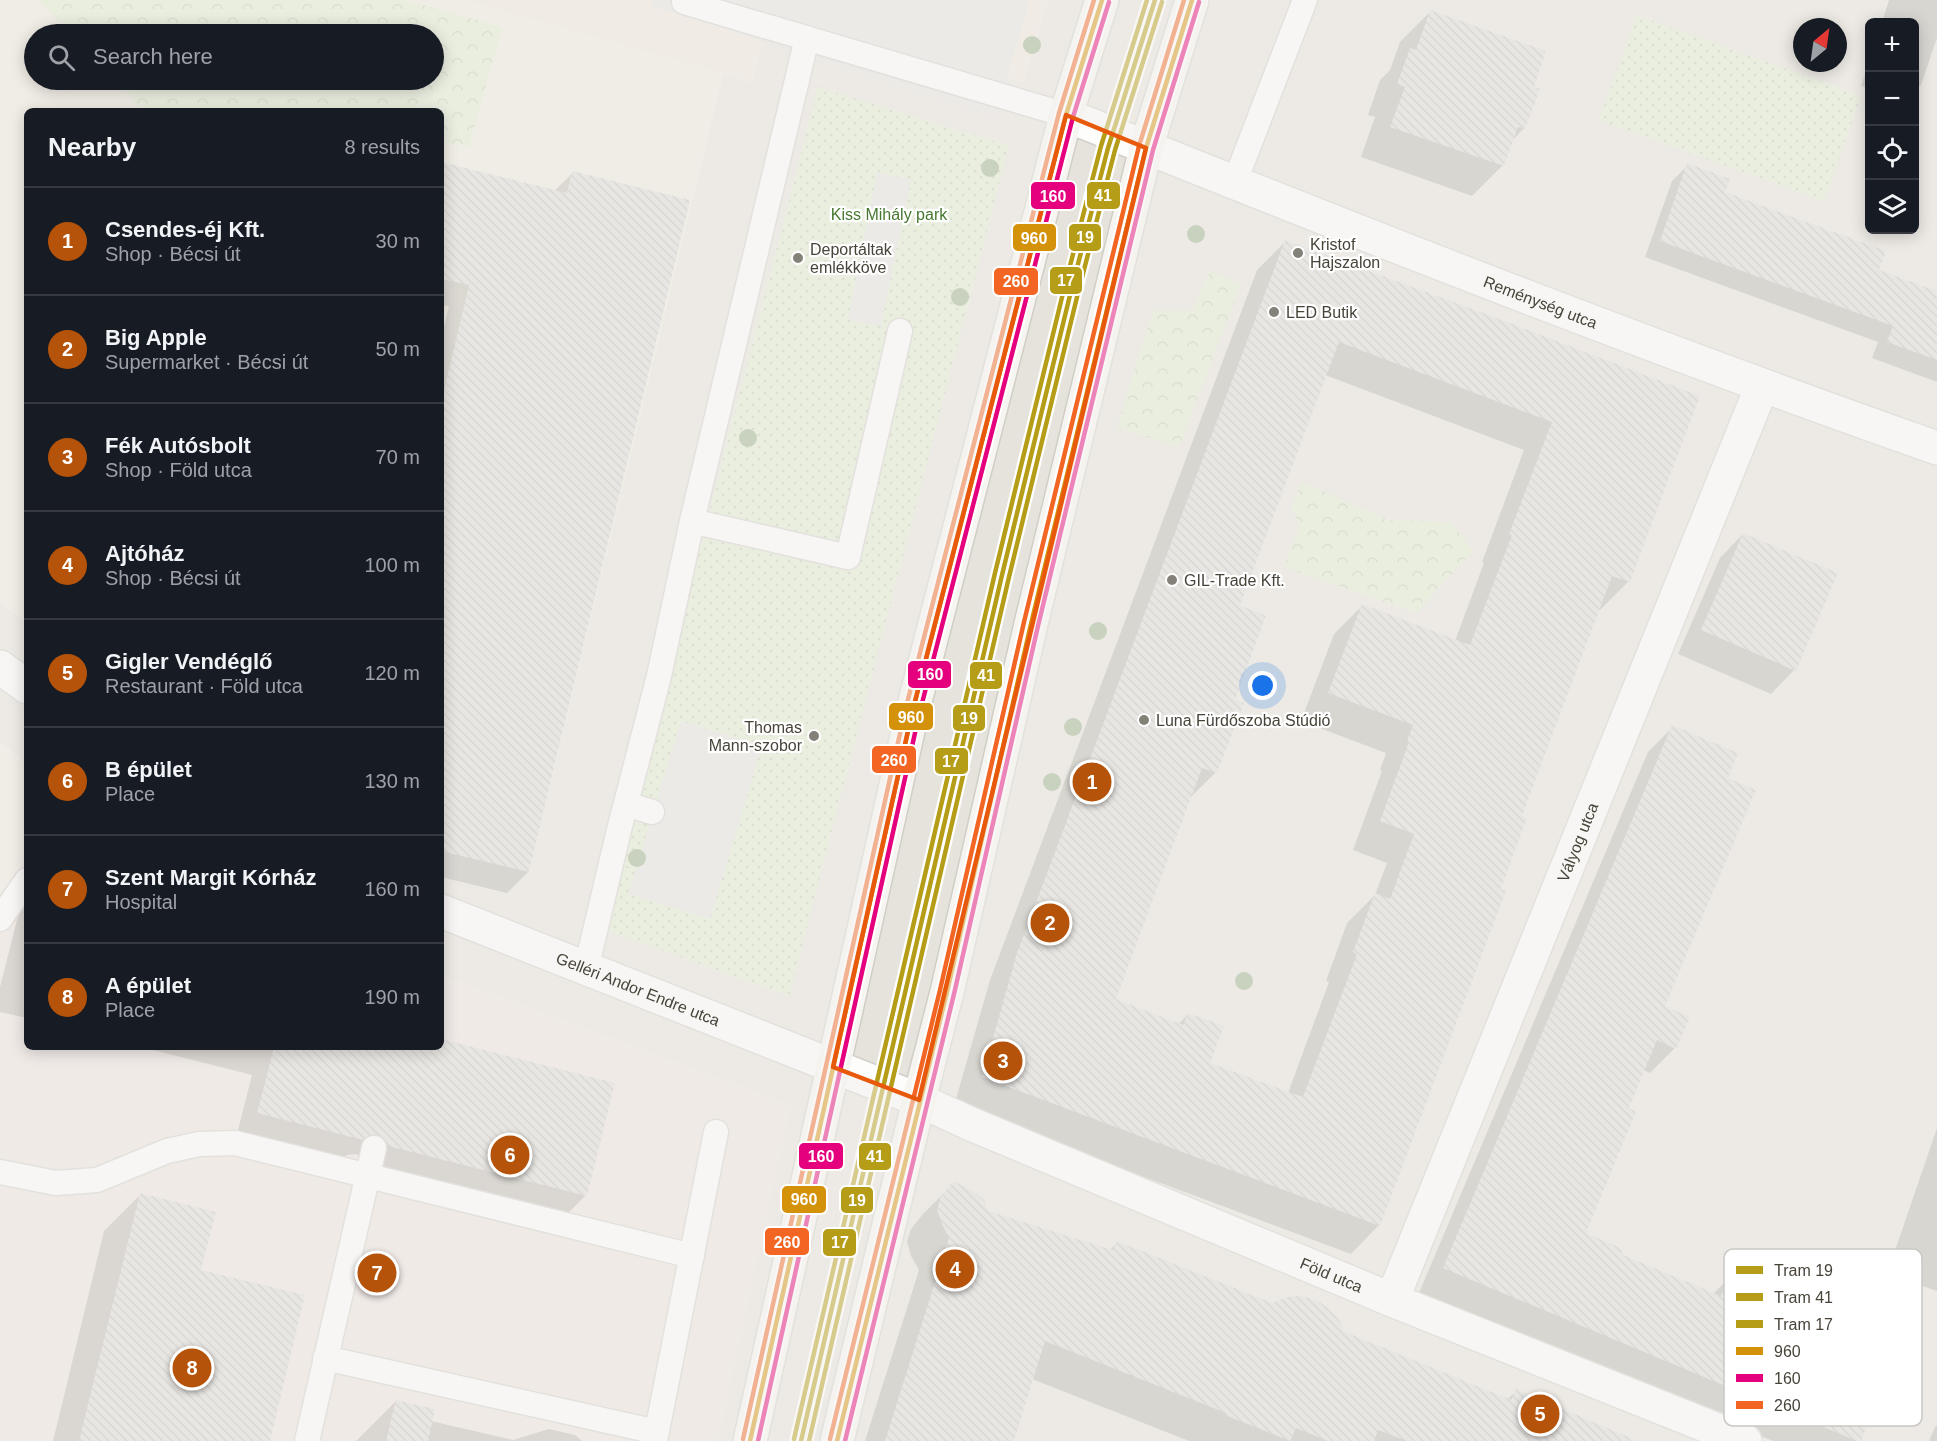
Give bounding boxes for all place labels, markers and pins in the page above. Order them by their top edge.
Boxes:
place label: Kristof Hajszalon [1310,236,1380,271]
place label: Deportáltak emlékköve [810,241,893,276]
marker: Kristof Hajszalon [1291,246,1305,260]
marker: Deportáltak emlékköve [791,251,805,265]
place label: LED Butik [1286,304,1358,321]
marker: LED Butik [1267,305,1281,319]
place label: GIL-Trade Kft. [1184,572,1285,589]
marker: GIL-Trade Kft. [1165,573,1179,587]
place label: Luna Fürdőszoba Stúdió [1156,712,1330,729]
marker: Luna Fürdőszoba Stúdió [1137,713,1151,727]
place label: Thomas Mann-szobor [709,719,803,754]
marker: Thomas Mann-szobor [807,729,821,743]
pin: 1 [1072,760,1112,804]
pin: 2 [1030,900,1070,946]
pin: 3 [984,1038,1022,1084]
pin: 6 [490,1132,530,1178]
pin: 4 [936,1246,974,1292]
pin: 7 [358,1250,397,1296]
pin: 8 [172,1346,212,1390]
pin: 5 [1520,1392,1560,1436]

